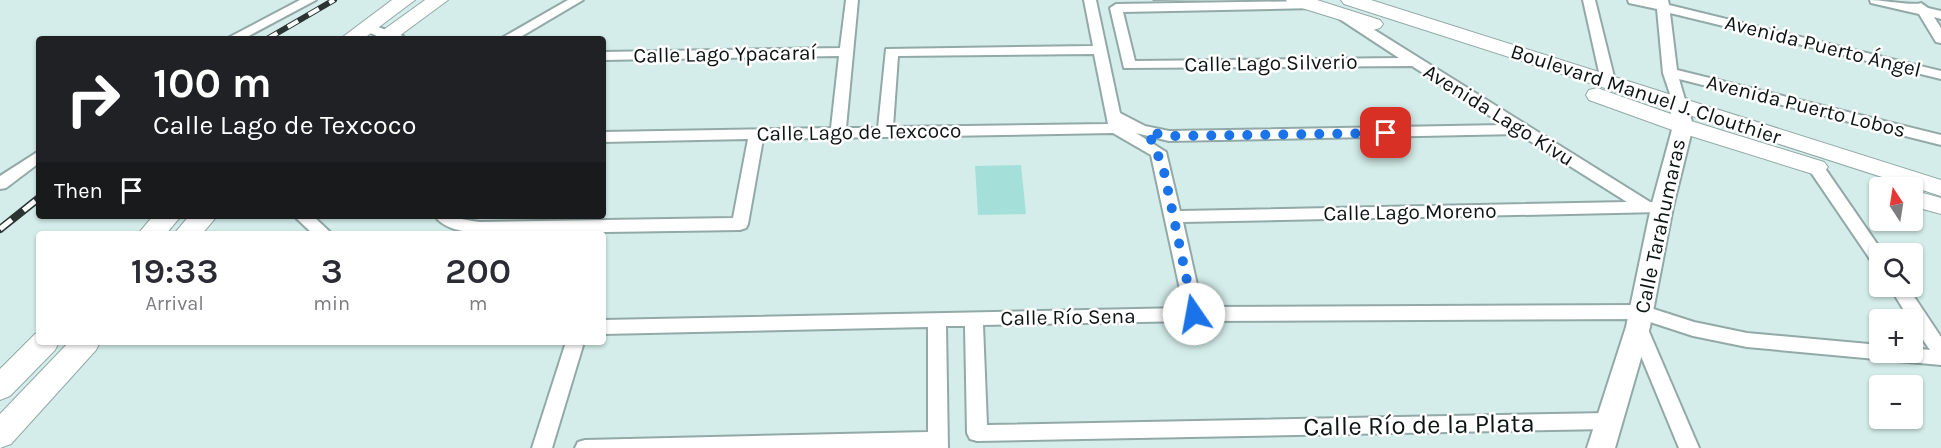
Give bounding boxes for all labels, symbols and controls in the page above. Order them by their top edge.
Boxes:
street label: Avenida Puerto Ángel [1722,10,1924,82]
street label: Boulevard Manuel J. Clouthier [1508,39,1785,149]
street label: Calle Lago Ypacaraí [633,40,818,68]
street label: Calle Lago Silverio [1184,49,1358,77]
text: 100 m [153,58,272,108]
street label: Avenida Lago Kivu [1419,59,1579,171]
icon: right [54,60,132,138]
street label: Avenida Puerto Lobos [1704,70,1908,142]
pin [1360,107,1411,158]
text: Calle Lago de Texcoco [153,109,417,141]
icon: arrive [1369,116,1402,149]
street label: Calle Lago de Texcoco [756,118,962,146]
street label: Calle Tarahumaras [1630,136,1690,316]
icon: arrive [115,174,148,207]
north arrow [1869,177,1923,231]
map controls [1869,177,1923,429]
text: Then [54,178,103,204]
street label: Calle Lago Moreno [1323,198,1497,226]
button: search [1869,243,1923,297]
text: 19:33 [131,250,219,292]
text: 3 [321,250,343,292]
text: 200 [445,250,511,292]
position arrow [1162,282,1226,346]
text: Arrival [145,292,204,315]
text: min [313,292,350,315]
text: m [469,292,487,315]
street label: Calle Río Sena [1000,304,1136,330]
button: + [1869,309,1923,363]
button: − [1869,375,1923,429]
street label: Calle Río de la Plata [1303,407,1535,443]

